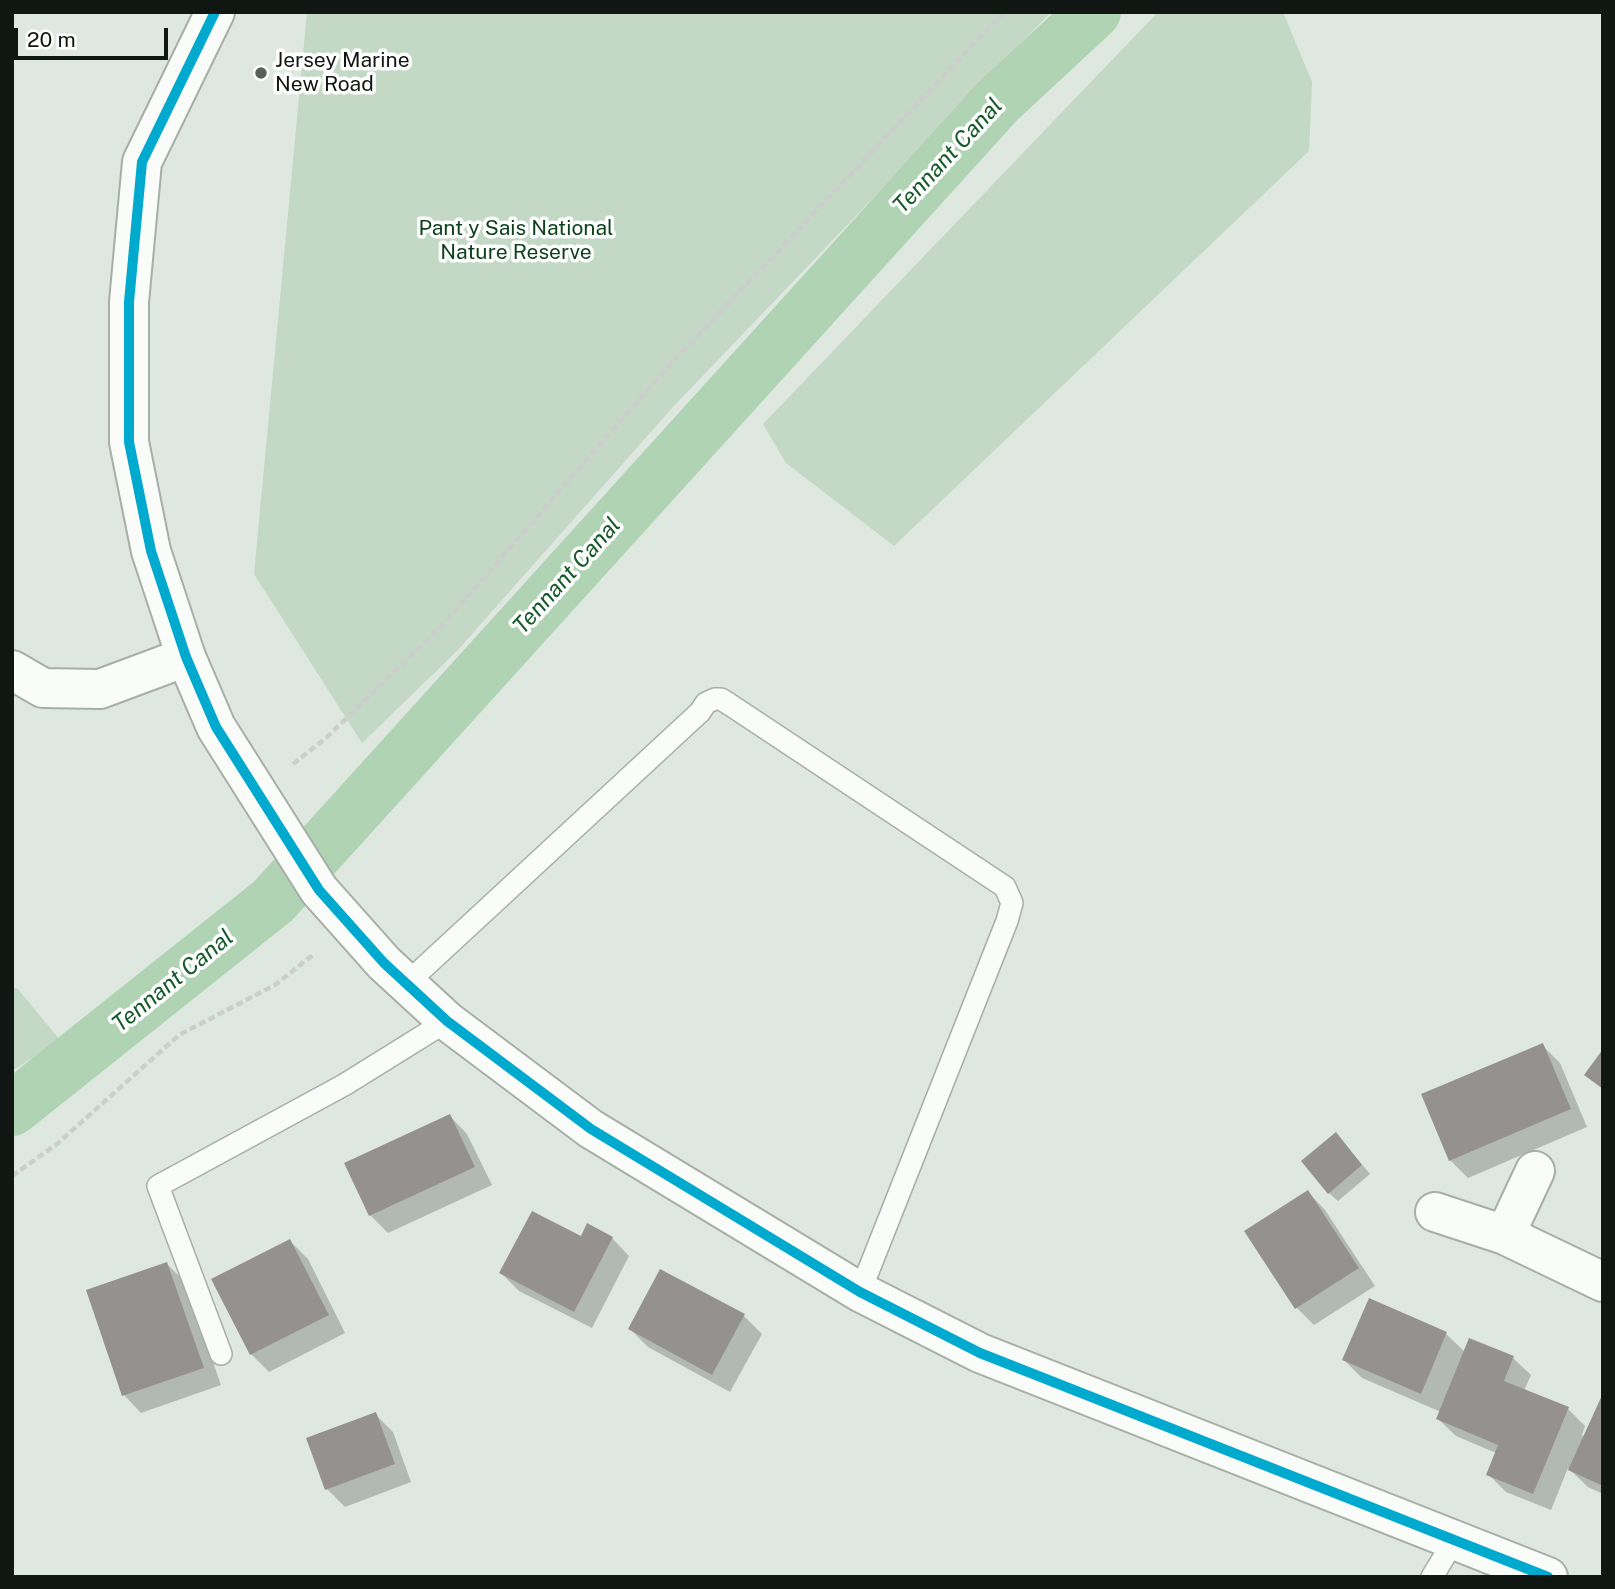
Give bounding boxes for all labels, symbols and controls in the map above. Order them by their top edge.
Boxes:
scale bar [18,14,172,58]
text: 20 m [27,27,76,52]
place label: Jersey Marine New Road [275,48,410,98]
marker: Jersey Marine New Road [253,65,269,81]
water label: Tennant Canal [888,93,1008,219]
park label: Pant y Sais National Nature Reserve [419,216,613,266]
water label: Tennant Canal [507,512,627,640]
water label: Tennant Canal [107,924,239,1038]

